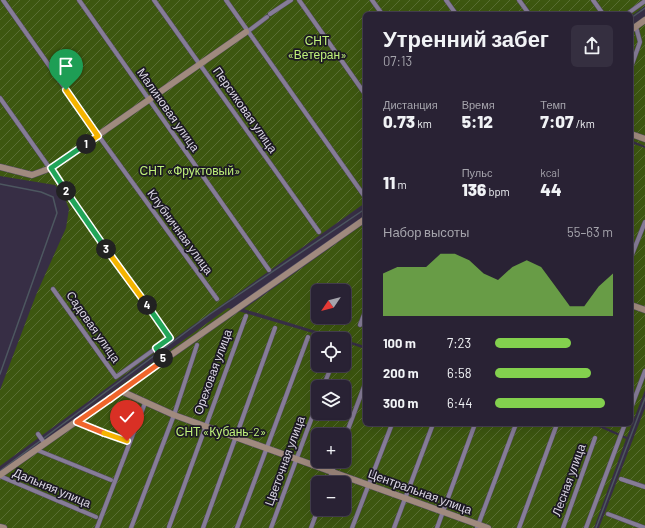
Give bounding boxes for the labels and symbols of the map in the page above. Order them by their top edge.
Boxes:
park label: СНТ «Ветеран» [287,33,347,62]
pin [49,49,83,90]
street label: Персиковая улица [210,64,281,156]
street label: Малиновая улица [134,65,203,155]
pin: 1 [76,134,96,154]
park label: СНТ «Фруктовый» [140,163,240,178]
pin: 2 [56,181,76,201]
street label: Клубничная улица [144,186,217,278]
pin: 3 [96,239,116,259]
north arrow [311,284,351,324]
street label: Садовая улица [63,288,124,366]
pin: 4 [137,295,157,315]
street label: Ореховая улица [190,327,235,417]
pin: 5 [153,348,173,368]
pin [110,400,144,441]
street label: Цветочная улица [261,414,308,508]
park label: СНТ «Кубань-2» [176,424,266,439]
street label: Лесная улица [549,441,589,518]
street label: Дальняя улица [11,464,94,511]
street label: Центральная улица [366,466,474,517]

